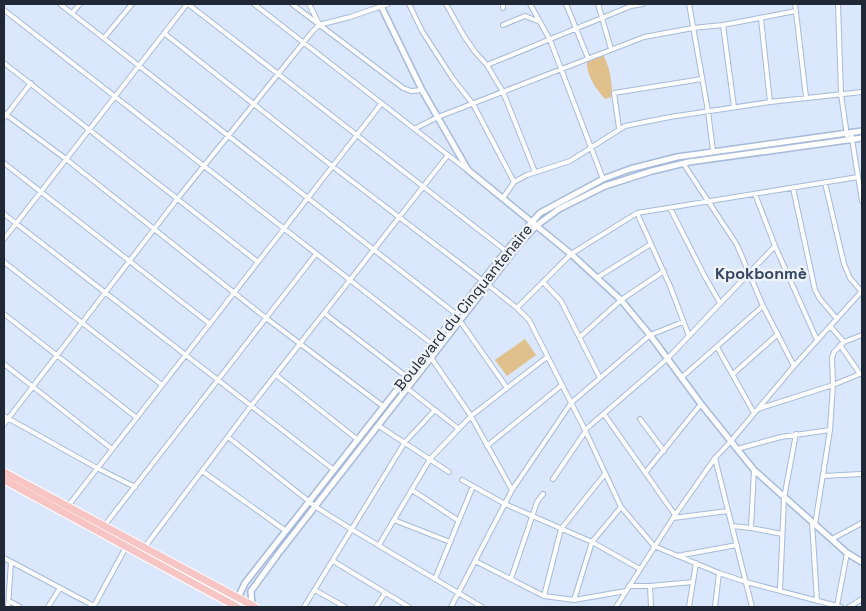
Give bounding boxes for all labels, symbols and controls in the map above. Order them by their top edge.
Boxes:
street label: Boulevard du Cinquantenaire [390,220,536,394]
district label: Kpokbonmè [715,263,807,284]

